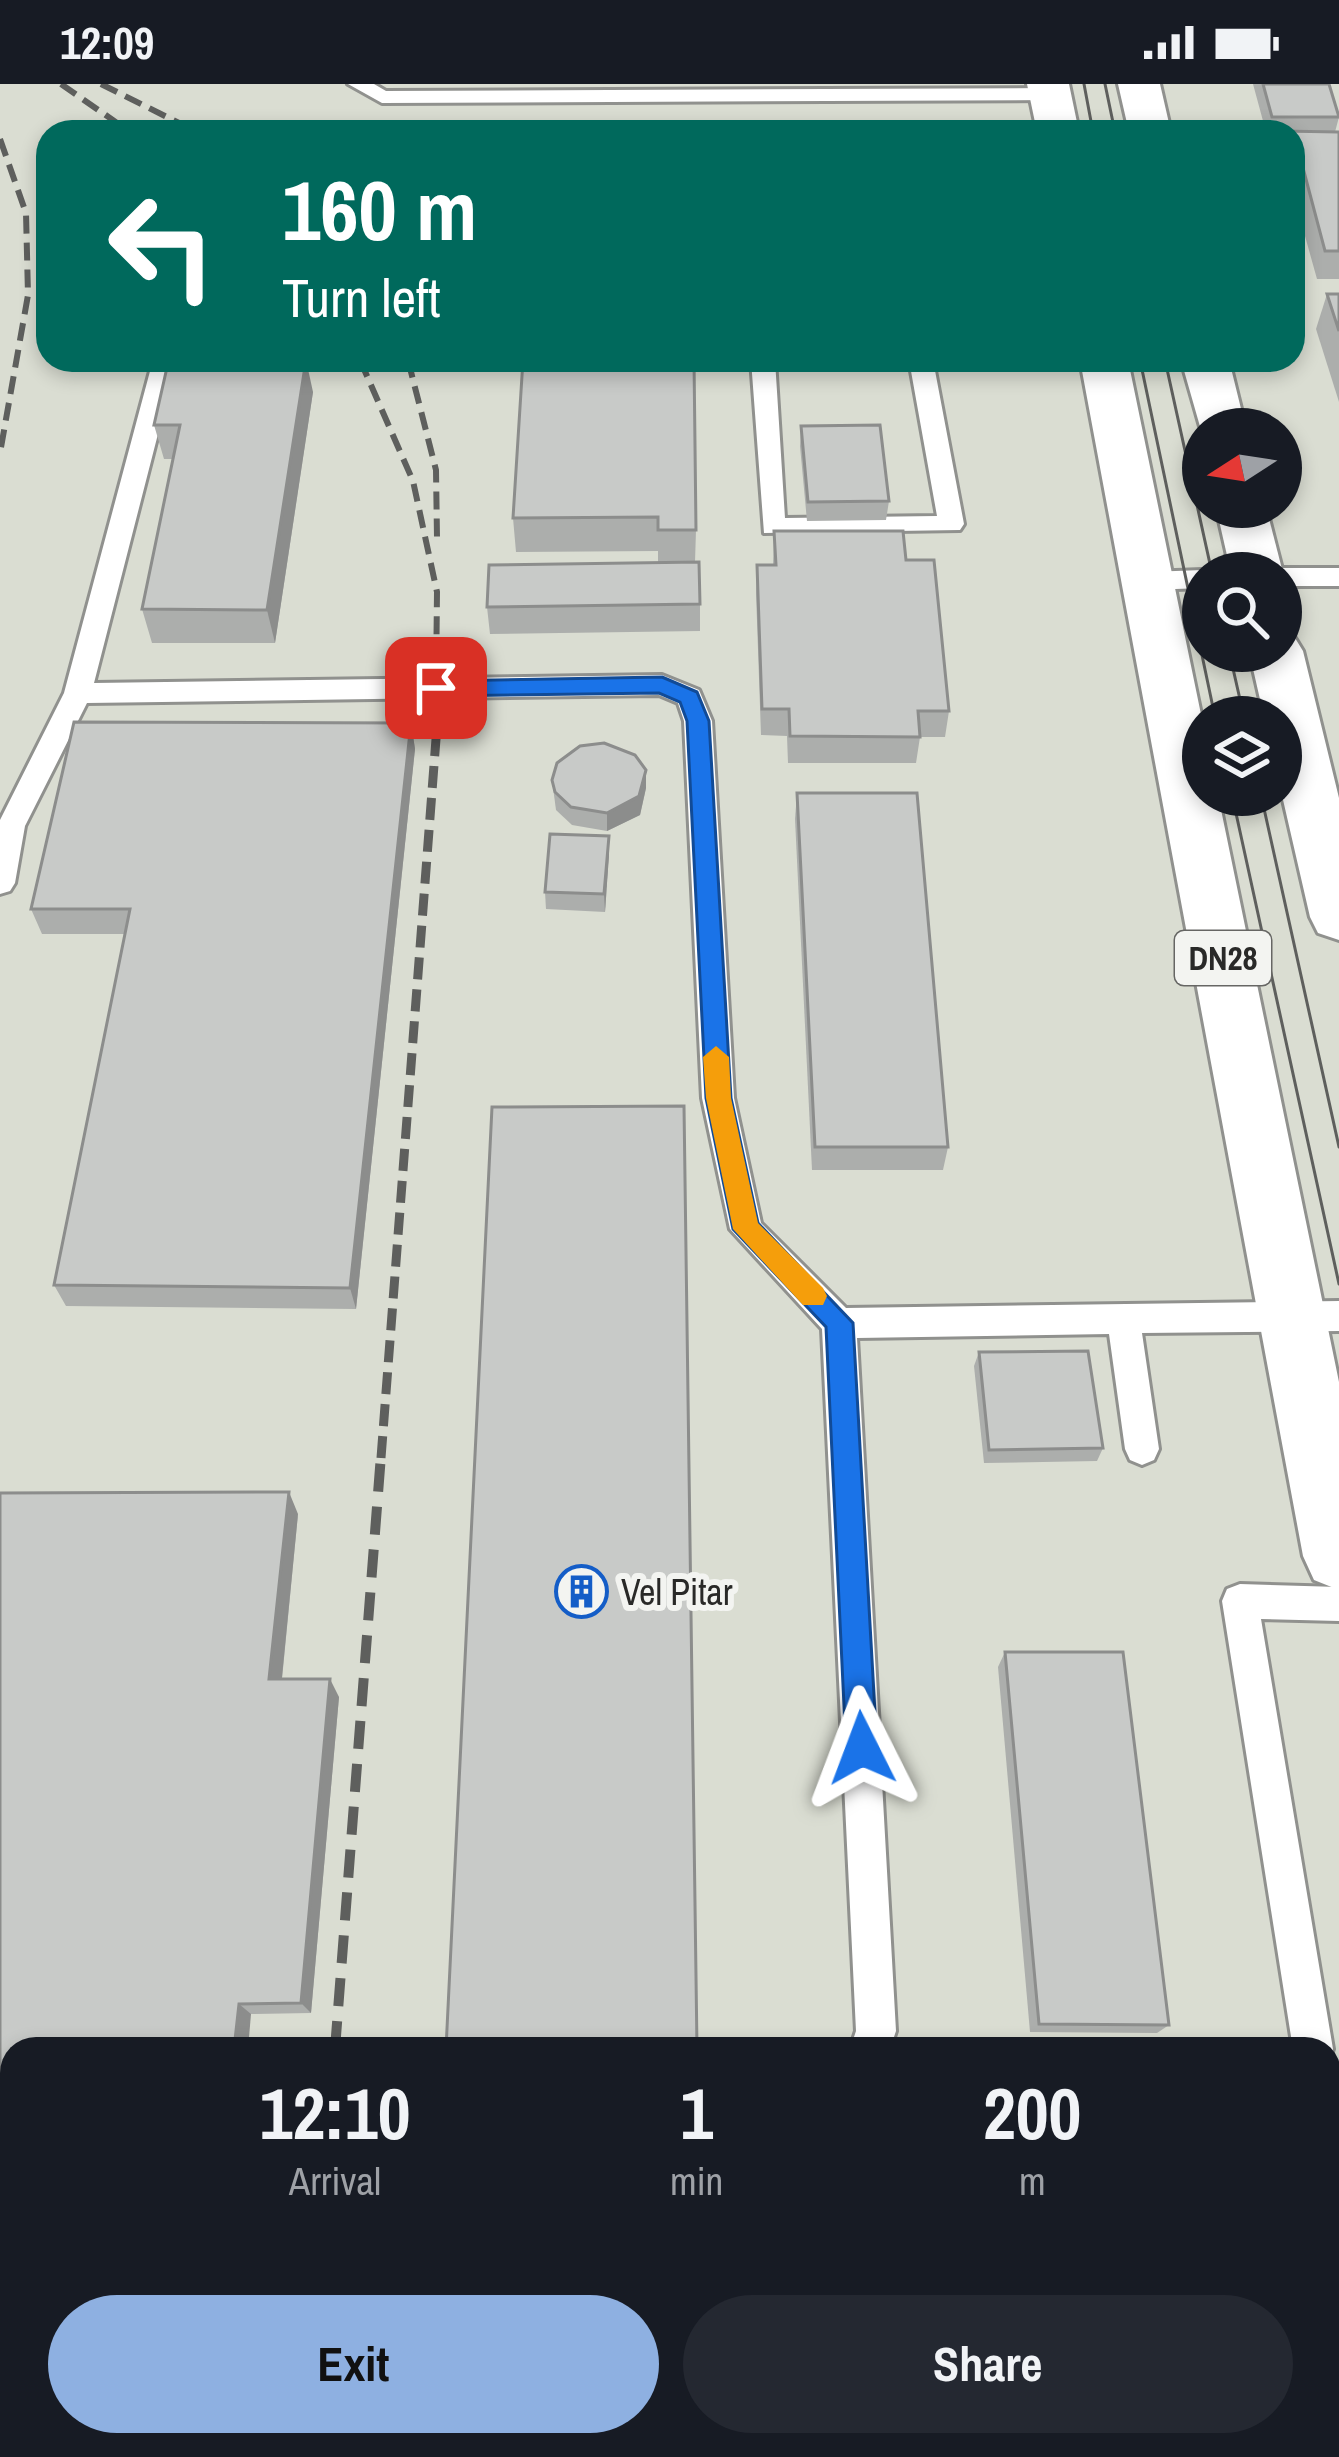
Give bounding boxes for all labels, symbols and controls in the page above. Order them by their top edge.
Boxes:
text: 12:09 [60,12,154,73]
text: 160 m [282,153,477,266]
icon: left [84,168,240,324]
text: Turn left [282,261,441,334]
north arrow [1182,408,1302,528]
map controls [1182,408,1302,816]
button: search [1182,552,1302,672]
pin [385,637,487,739]
icon: arrive [403,655,469,721]
button: layers [1182,696,1302,816]
road number: DN28 [1175,931,1271,985]
building icon: Vel Pitar [554,1564,610,1620]
place label: Vel Pitar [621,1568,733,1616]
position arrow [799,1685,925,1811]
text: 12:10 [260,2064,411,2161]
text: 1 [680,2064,713,2161]
text: 200 [983,2064,1081,2161]
text: Arrival [289,2155,381,2207]
text: min [670,2155,723,2207]
text: m [1019,2155,1046,2207]
button: Exit [48,2295,659,2433]
button: Share [683,2295,1293,2433]

